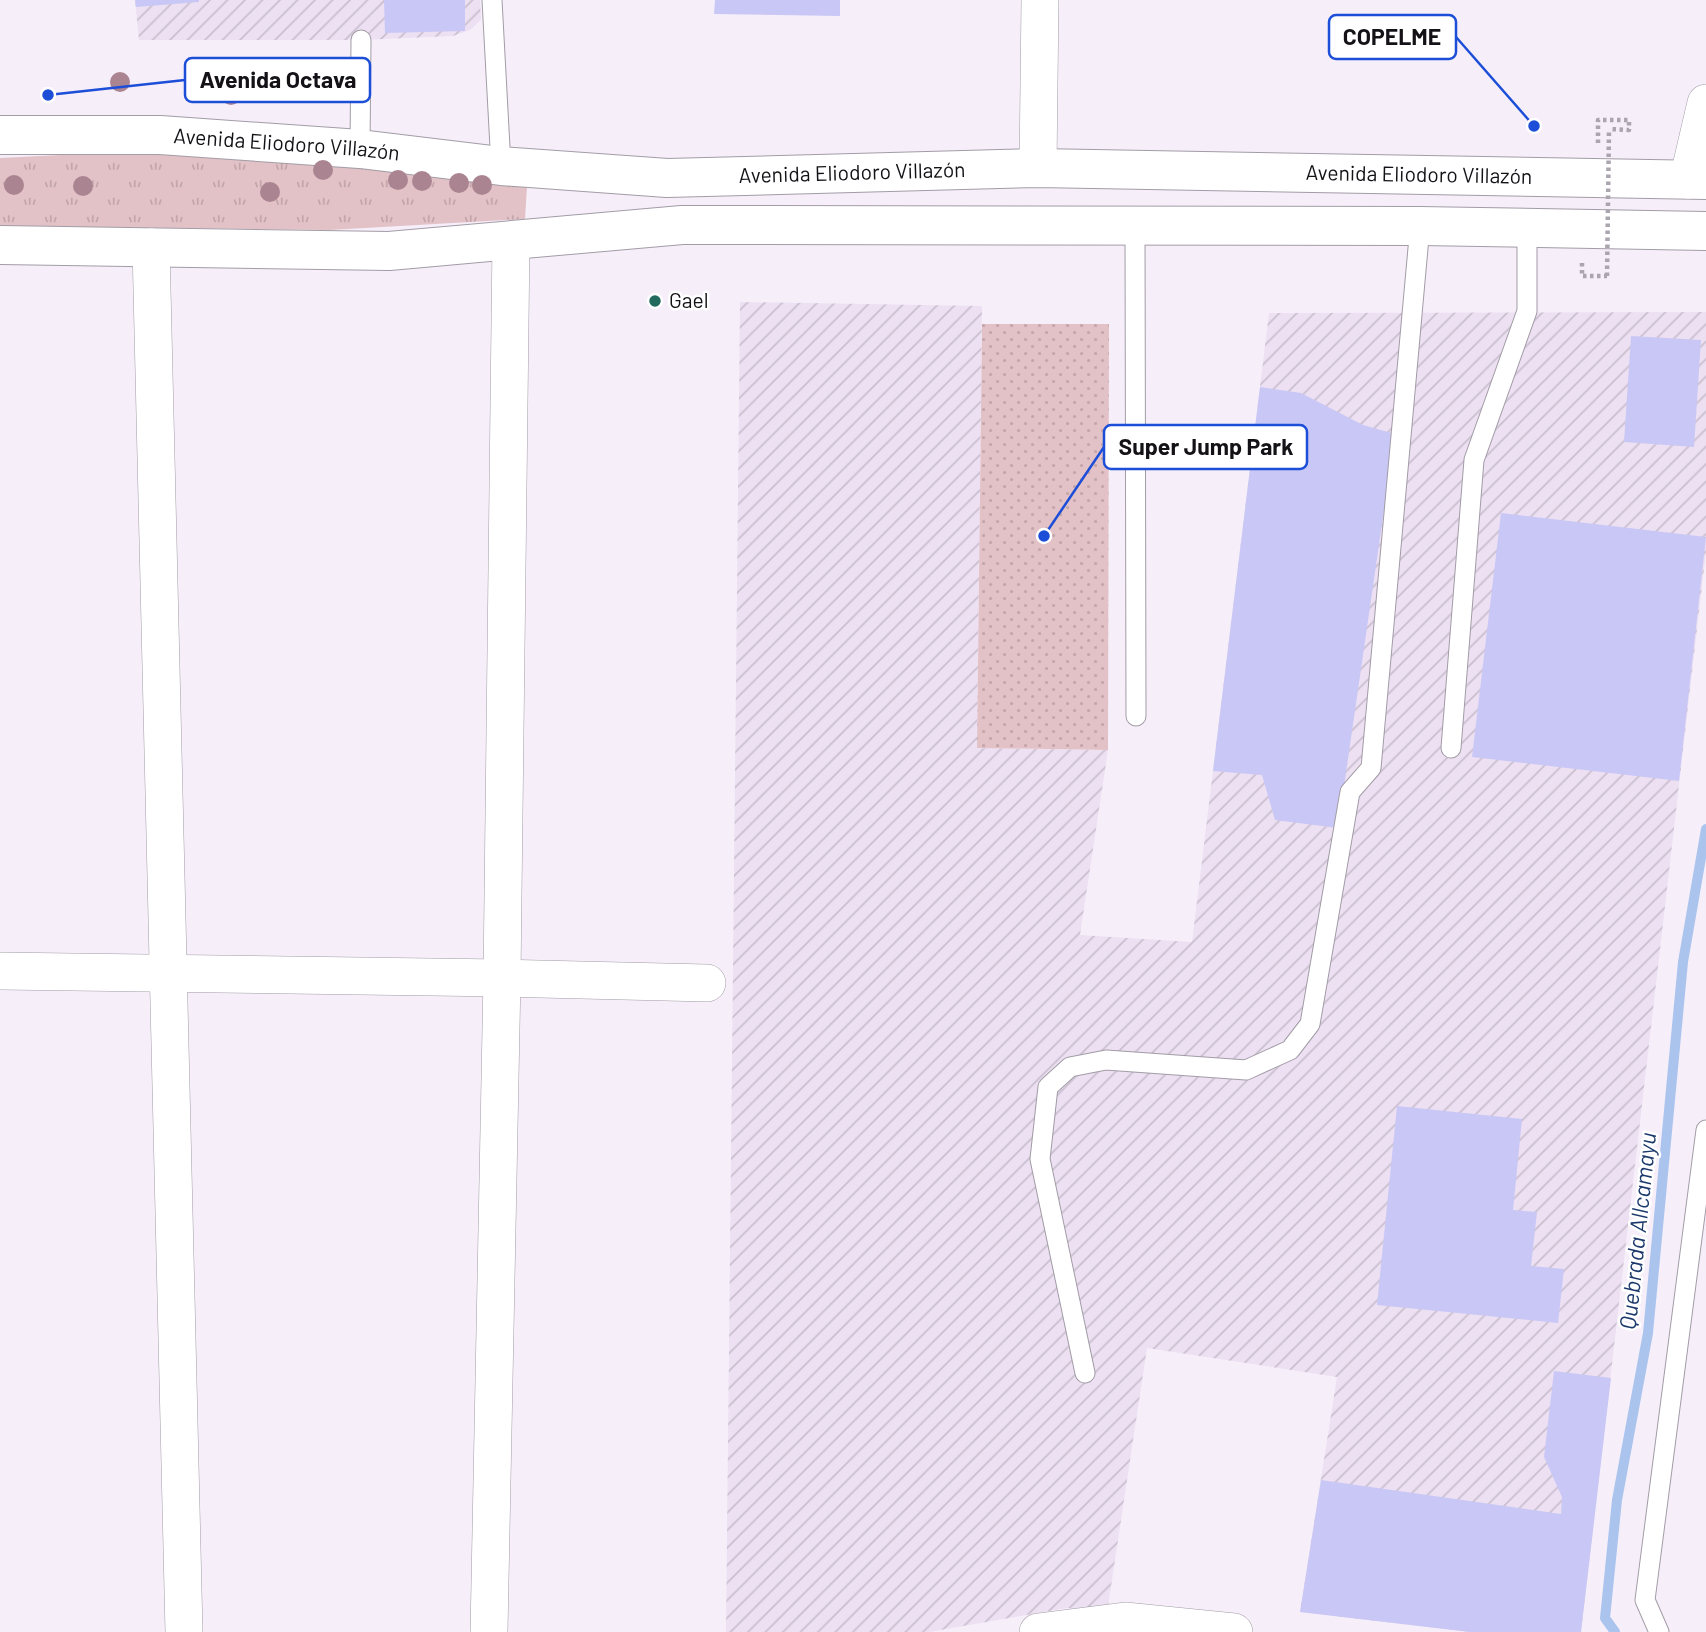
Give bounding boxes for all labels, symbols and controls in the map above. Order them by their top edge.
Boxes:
callout: COPELME [1329,15,1456,59]
text: COPELME [1343,22,1441,50]
callout: Avenida Octava [185,58,370,102]
text: Avenida Octava [200,65,356,93]
street label: Avenida Eliodoro Villazón [173,122,401,165]
street label: Avenida Eliodoro Villazón [738,156,966,187]
street label: Avenida Eliodoro Villazón [1305,159,1532,188]
place label: Gael [669,287,708,312]
marker: Gael [647,293,663,309]
callout: Super Jump Park [1104,425,1307,469]
text: Super Jump Park [1119,432,1293,460]
water label: Quebrada Allcamayu [1613,1131,1661,1331]

